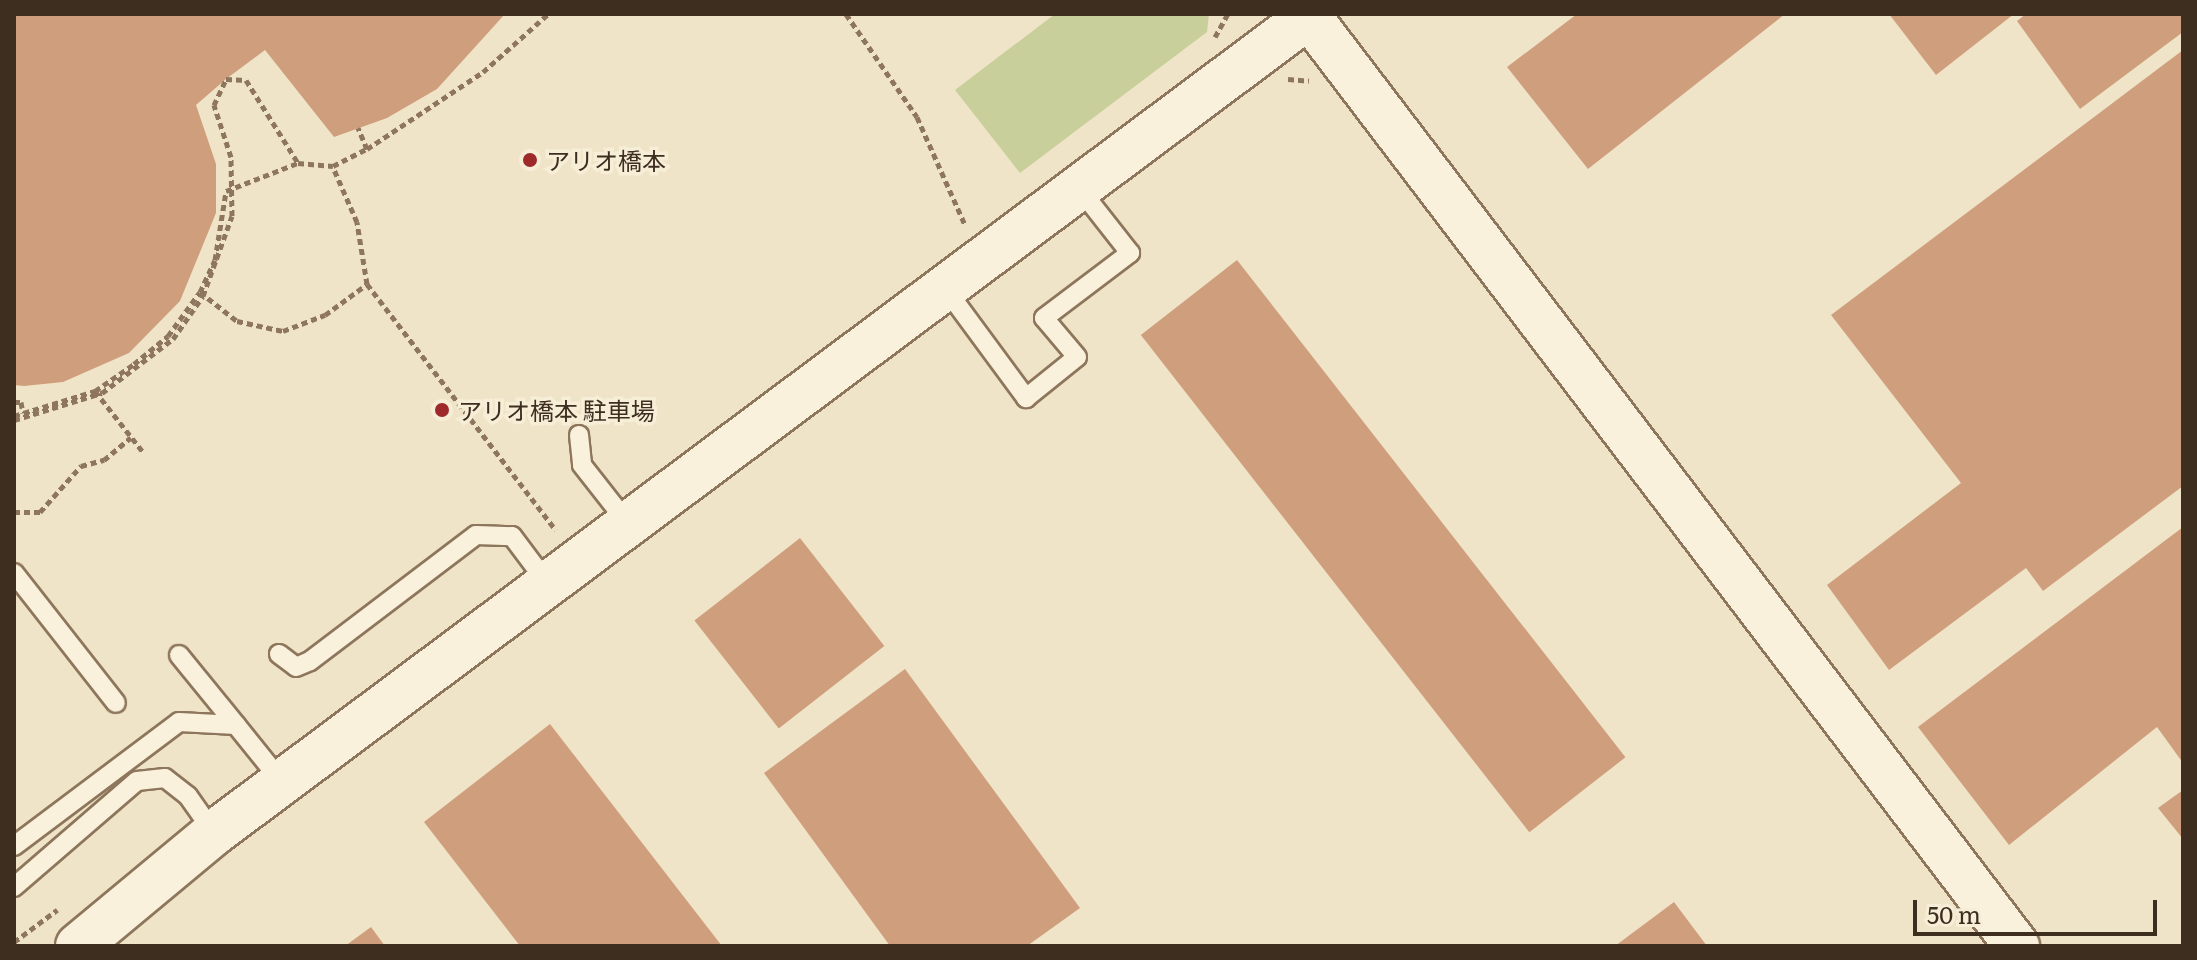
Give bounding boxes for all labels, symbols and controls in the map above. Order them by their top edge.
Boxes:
place label: アリオ橋本 [546,146,666,174]
marker: アリオ橋本 [521,151,539,169]
place label: アリオ橋本 駐車場 [458,396,655,424]
marker: アリオ橋本 駐車場 [433,401,451,419]
scale bar [1917,884,2161,934]
text: 50 m [1927,896,1981,931]

